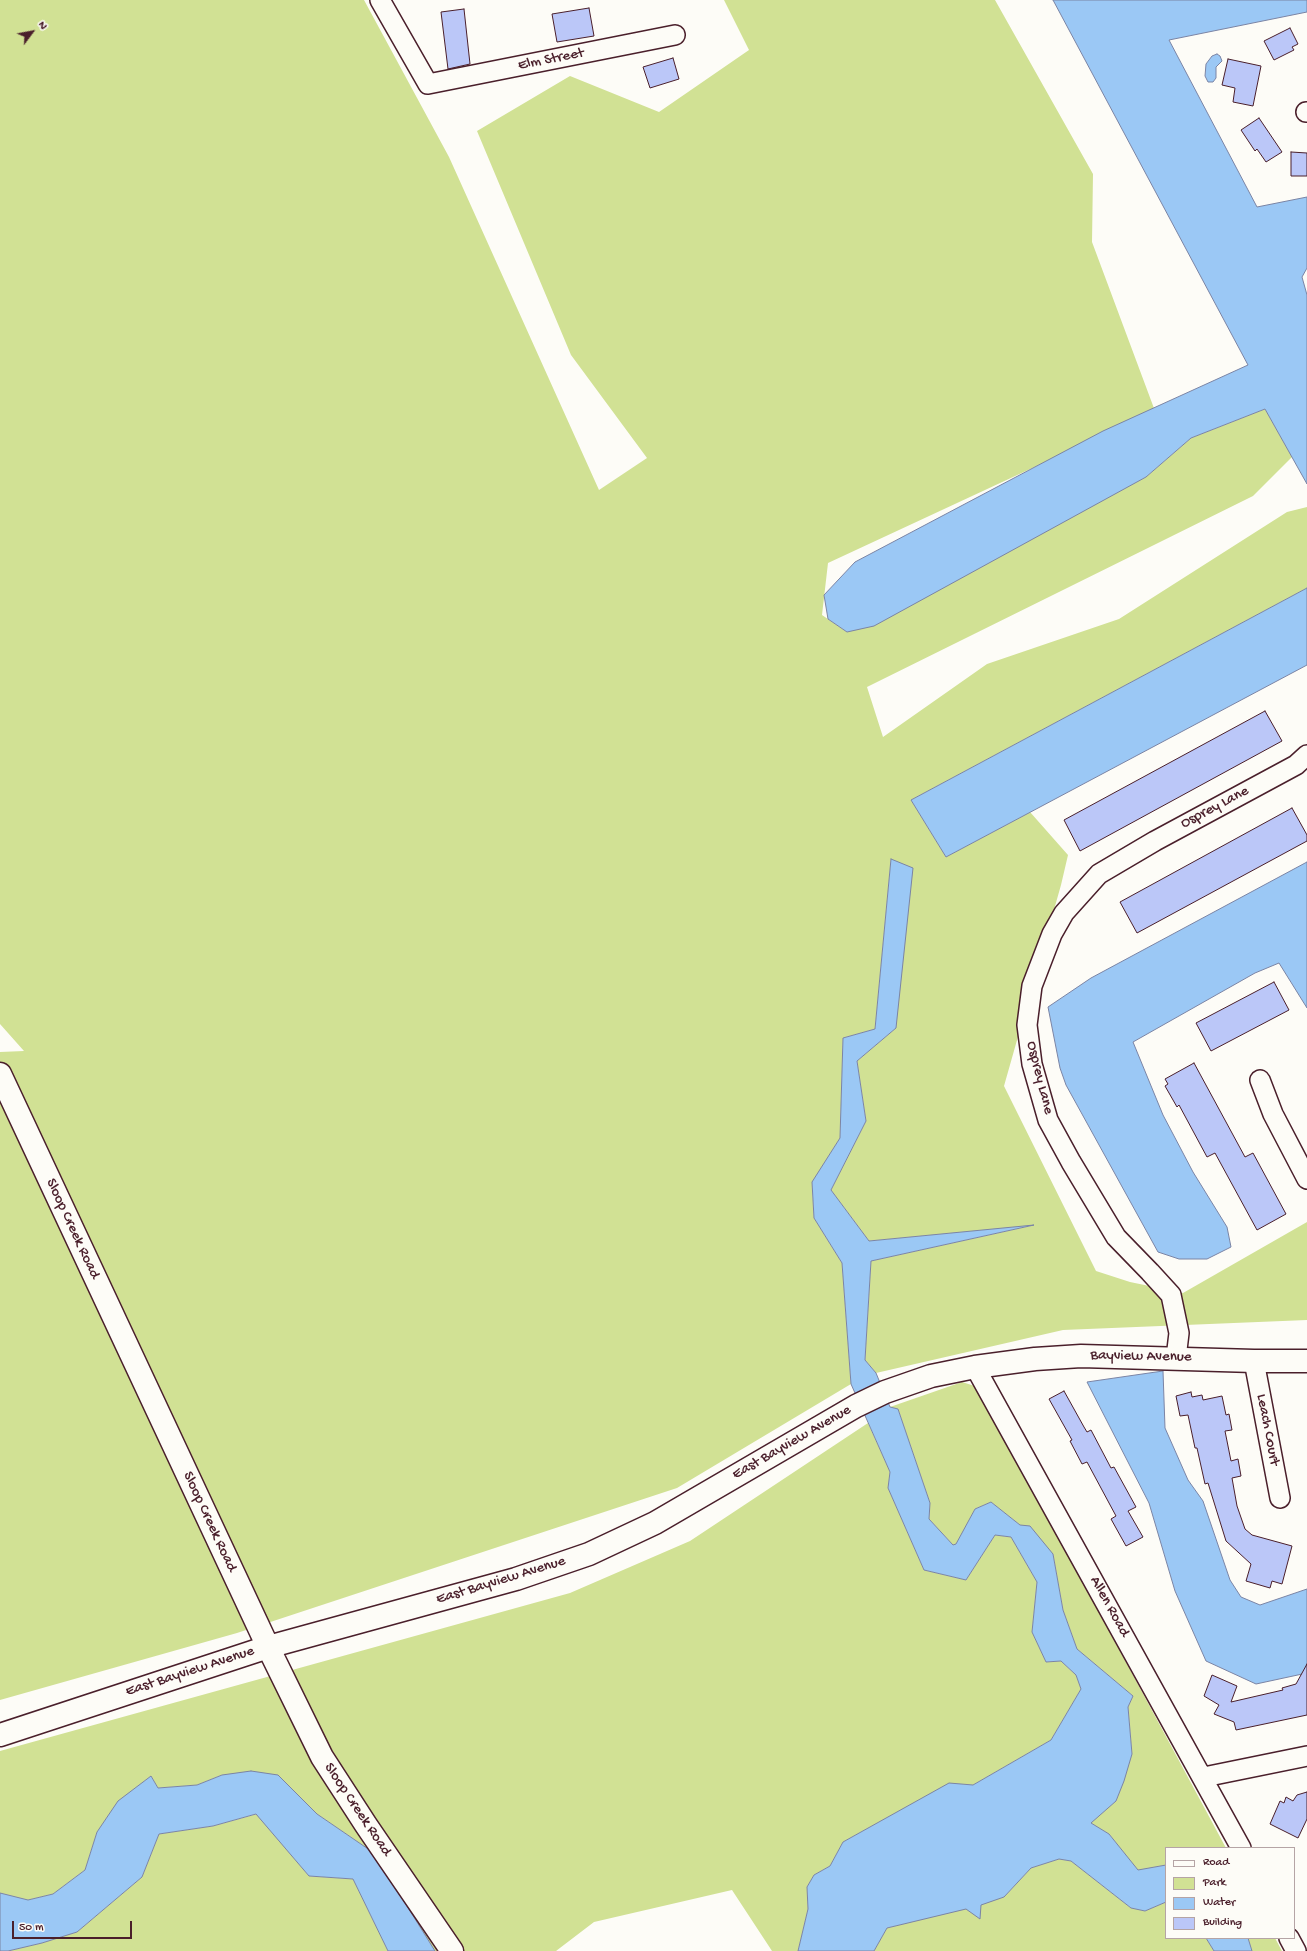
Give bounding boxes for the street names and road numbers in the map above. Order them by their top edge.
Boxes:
street label: Elm Street [516,45,586,75]
street label: Osprey Lane [1178,783,1252,833]
street label: Osprey Lane [1021,1040,1057,1116]
street label: Sloop Creek Road [41,1176,103,1282]
street label: Bayview Avenue [1090,1347,1192,1367]
street label: Leach Court [1251,1393,1283,1467]
street label: East Bayview Avenue [729,1402,855,1484]
street label: Sloop Creek Road [178,1469,240,1575]
street label: East Bayview Avenue [434,1553,568,1609]
street label: Allen Road [1085,1573,1133,1641]
street label: East Bayview Avenue [123,1643,257,1701]
street label: Sloop Creek Road [319,1760,395,1860]

